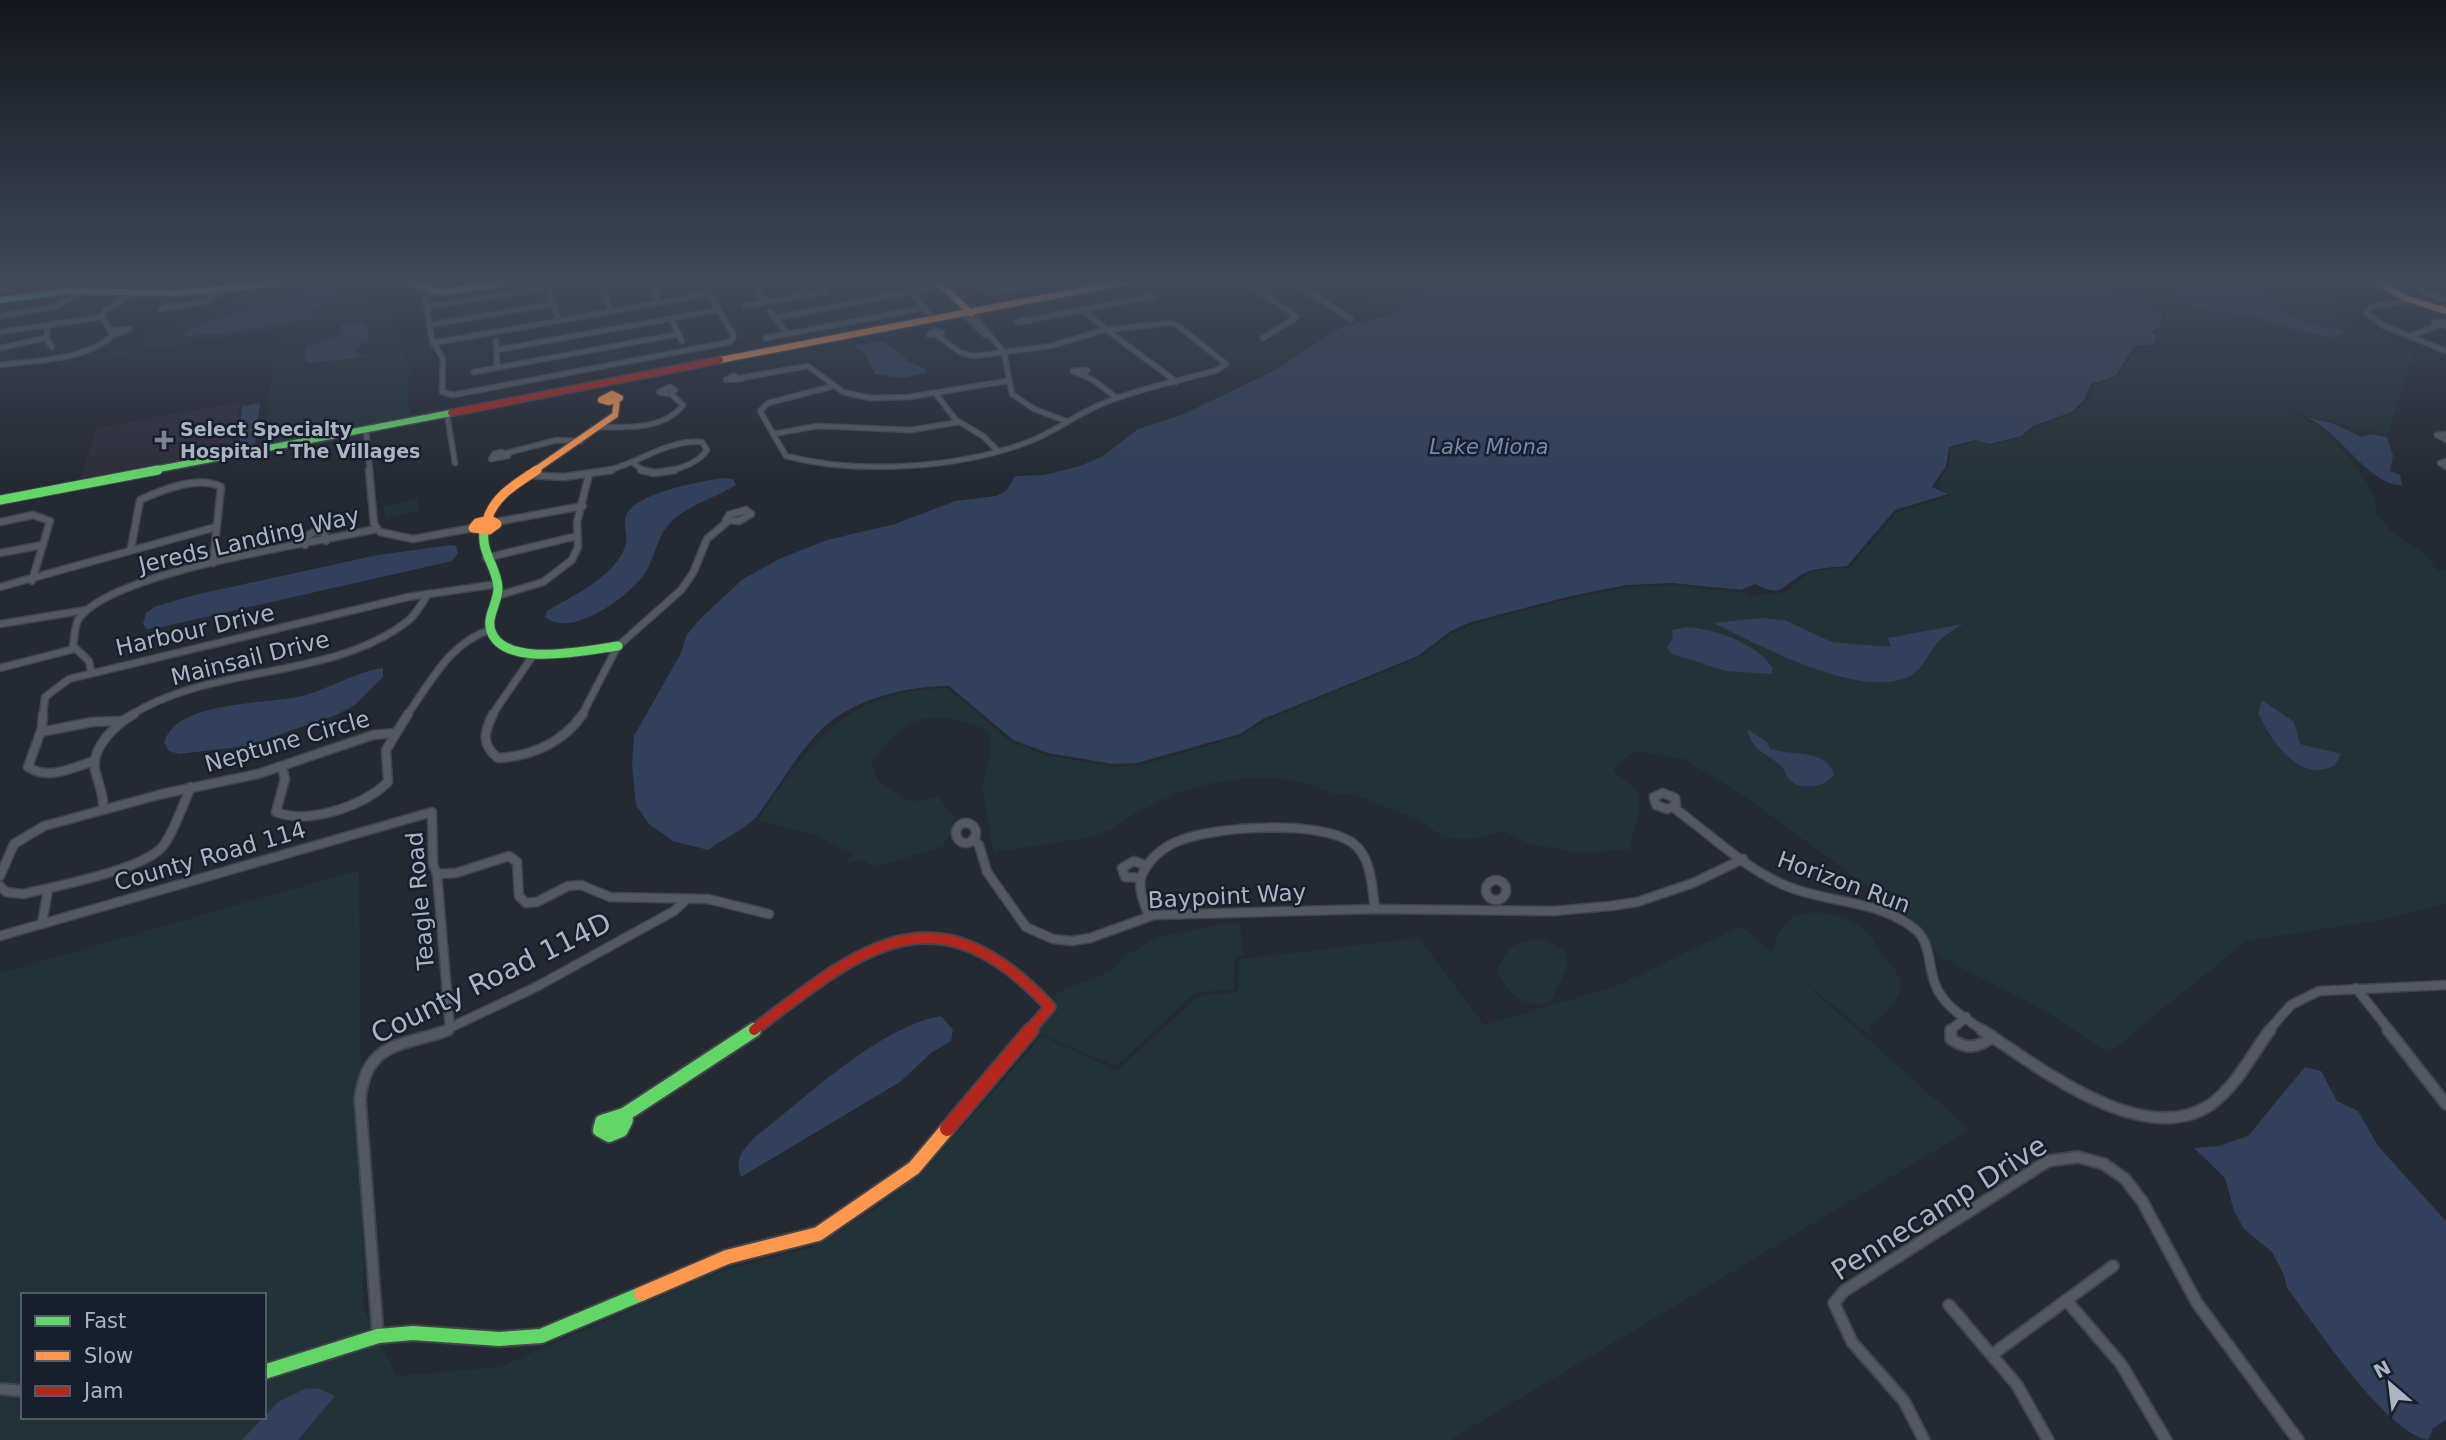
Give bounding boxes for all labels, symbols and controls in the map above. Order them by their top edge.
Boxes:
place label: Select Specialty Hospital - The Villages [180,418,420,462]
marker: Select Specialty Hospital - The Villages [154,430,174,450]
water label: Lake Miona [1429,435,1549,459]
street label: Jereds Landing Way [134,502,362,579]
street label: Harbour Drive [113,599,277,661]
street label: Mainsail Drive [168,626,332,690]
street label: Neptune Circle [202,705,372,777]
street label: County Road 114 [111,816,309,896]
street label: Teagle Road [401,831,439,972]
street label: Horizon Run [1774,846,1914,918]
street label: Baypoint Way [1147,879,1307,913]
street label: County Road 114D [366,906,616,1050]
street label: Pennecamp Drive [1826,1129,2052,1287]
legend [21,1293,266,1419]
text: Fast [84,1309,126,1333]
text: Slow [84,1344,133,1368]
north arrow [2355,1349,2425,1419]
text: N [2370,1356,2394,1382]
text: Jam [82,1379,124,1403]

